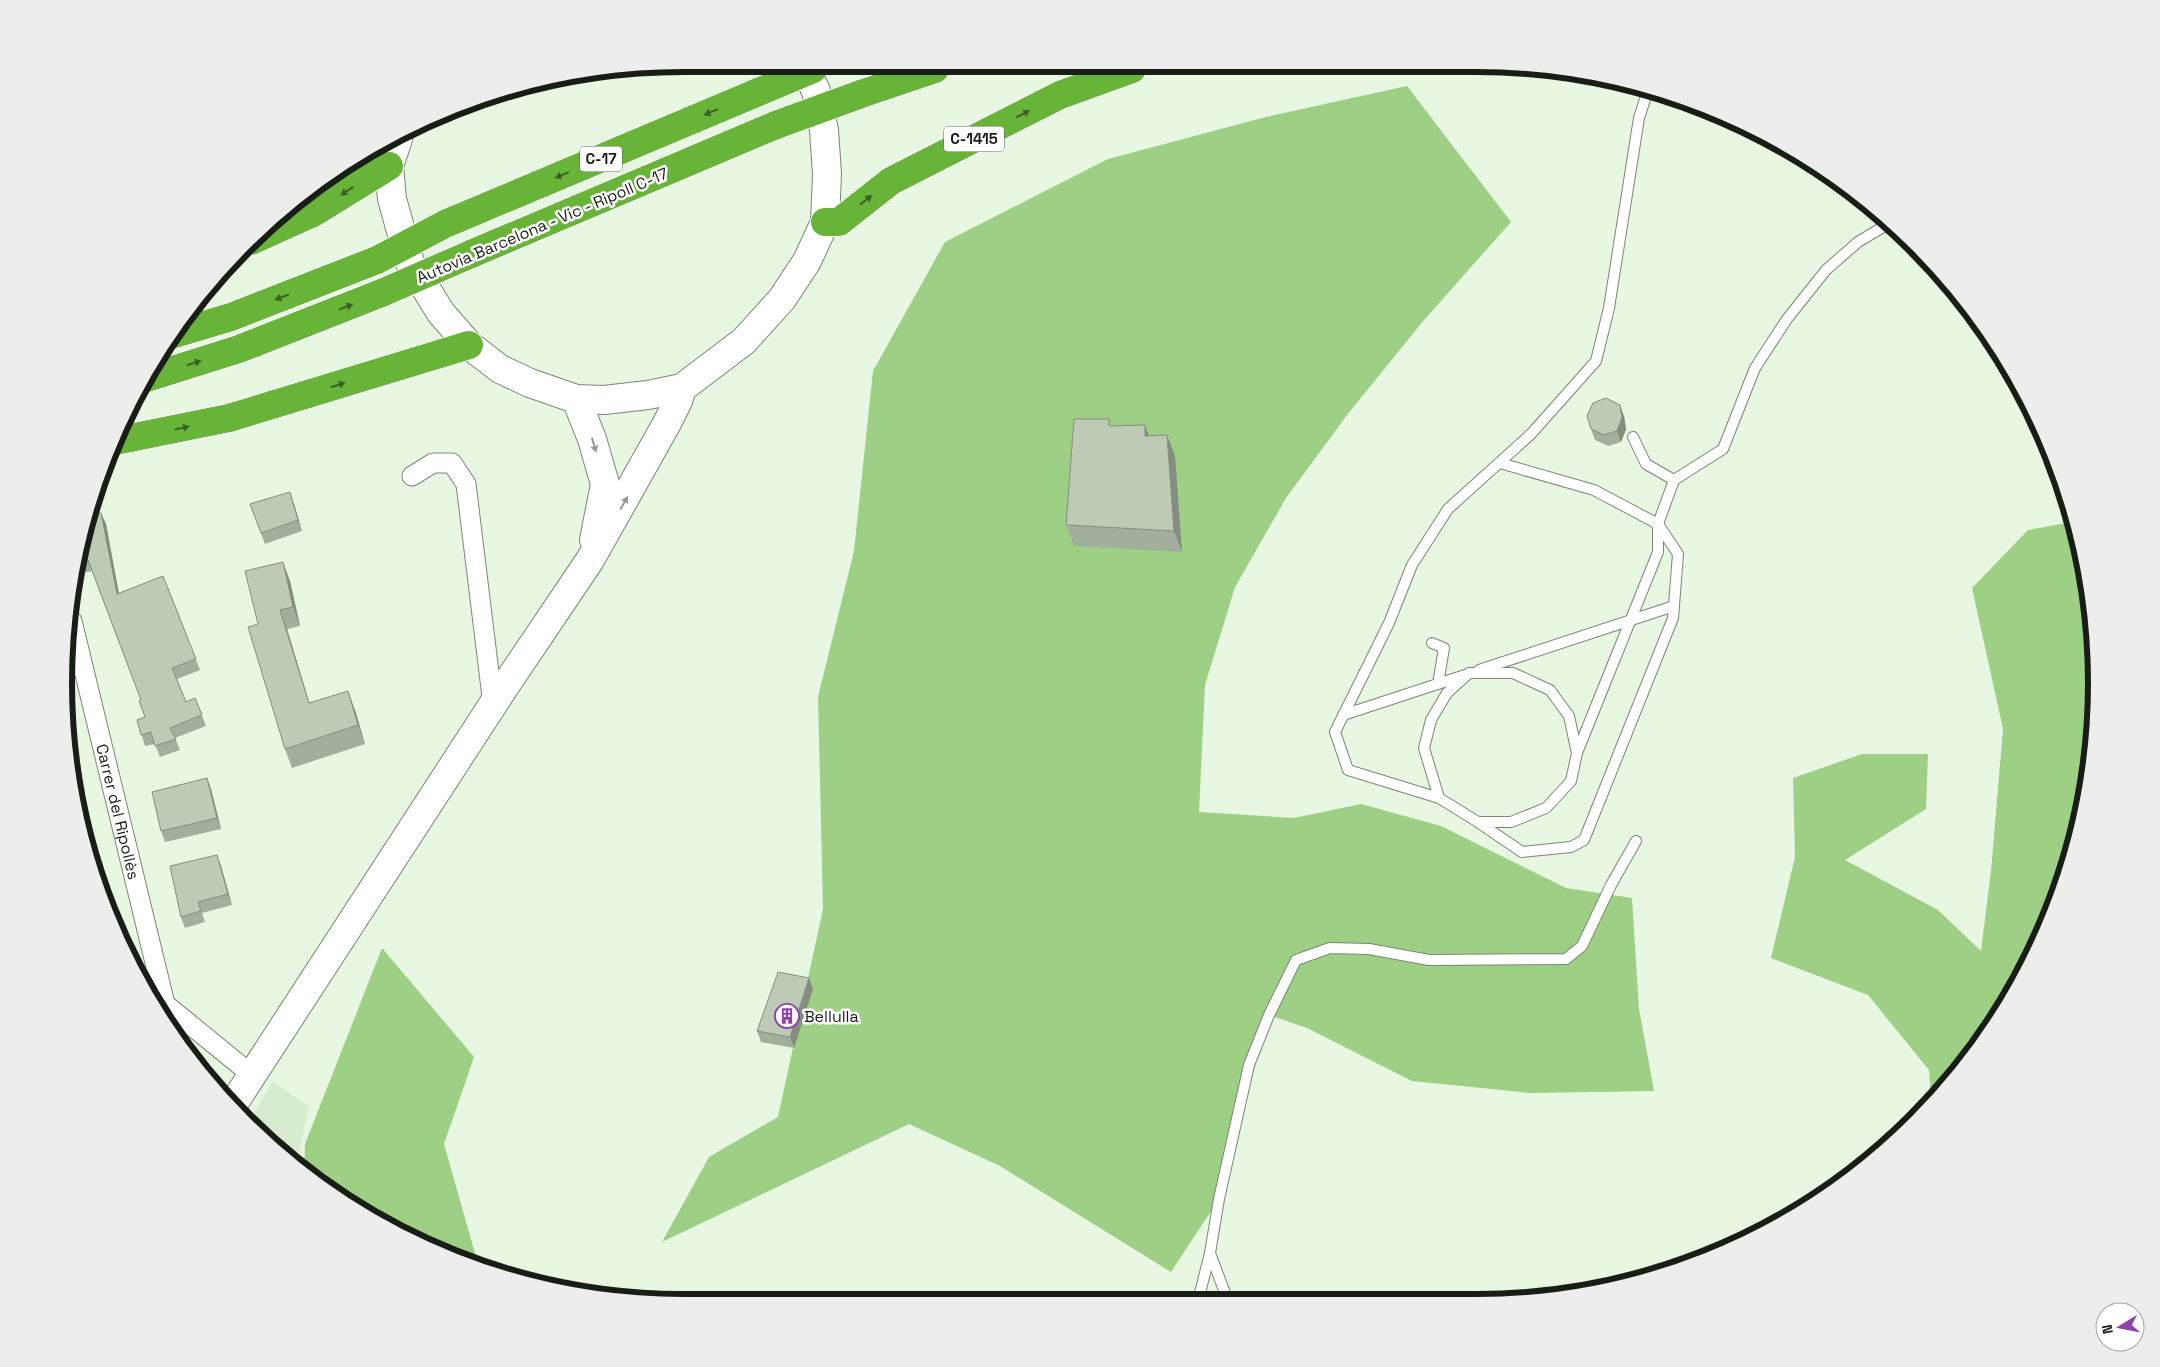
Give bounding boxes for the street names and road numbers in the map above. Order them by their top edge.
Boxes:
road number: C-1415 [944,126,1004,152]
road number: C-17 [580,146,622,172]
street label: Autovia Barcelona - Vic - Ripoll C-17 [413,163,671,288]
street label: Carrer del Ripollès [91,742,144,882]

